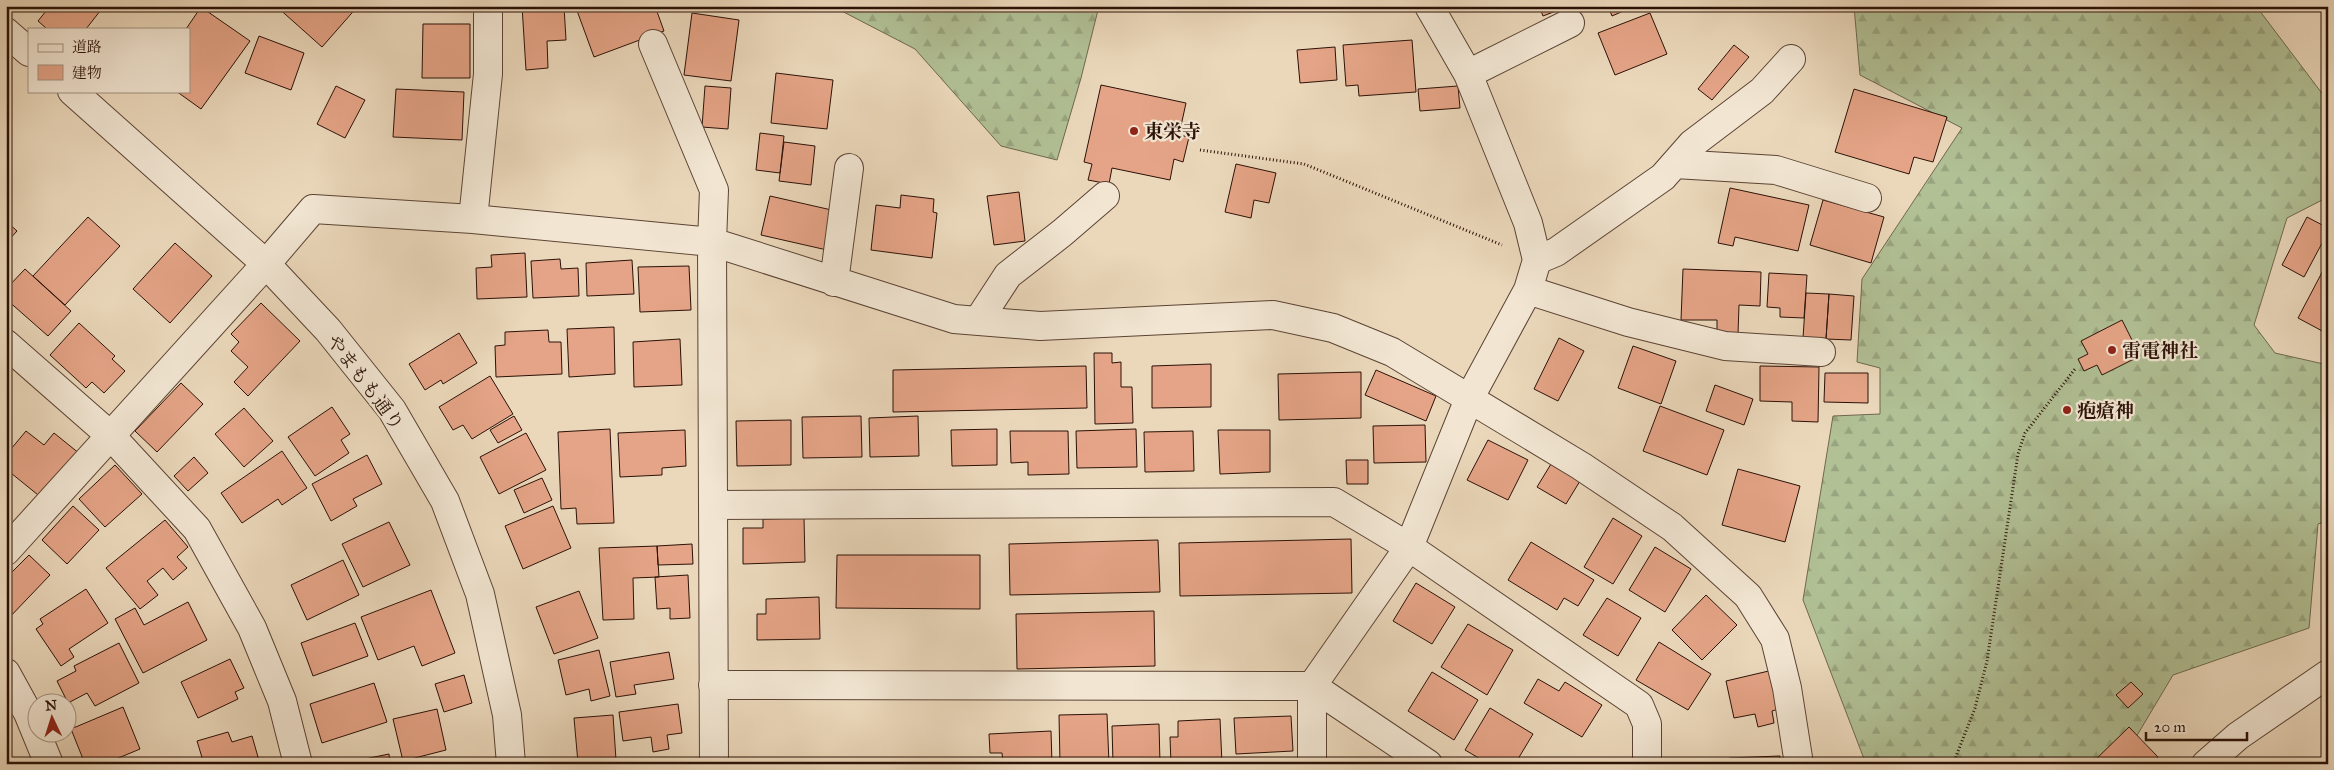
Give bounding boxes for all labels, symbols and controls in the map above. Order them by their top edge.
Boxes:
legend [28,28,190,92]
text: 道路 [72,38,102,56]
text: 建物 [72,64,102,82]
place label: 東栄寺 [1144,120,1201,143]
marker: 東栄寺 [1128,125,1140,137]
street label: やまもも通り [322,330,409,435]
place label: 雷電神社 [2122,339,2198,362]
marker: 雷電神社 [2106,344,2118,356]
place label: 疱瘡神 [2077,399,2134,422]
marker: 疱瘡神 [2061,404,2073,416]
north arrow [28,692,78,742]
text: N [45,697,58,714]
scale bar [2146,710,2248,742]
text: 20 m [2154,718,2186,736]

